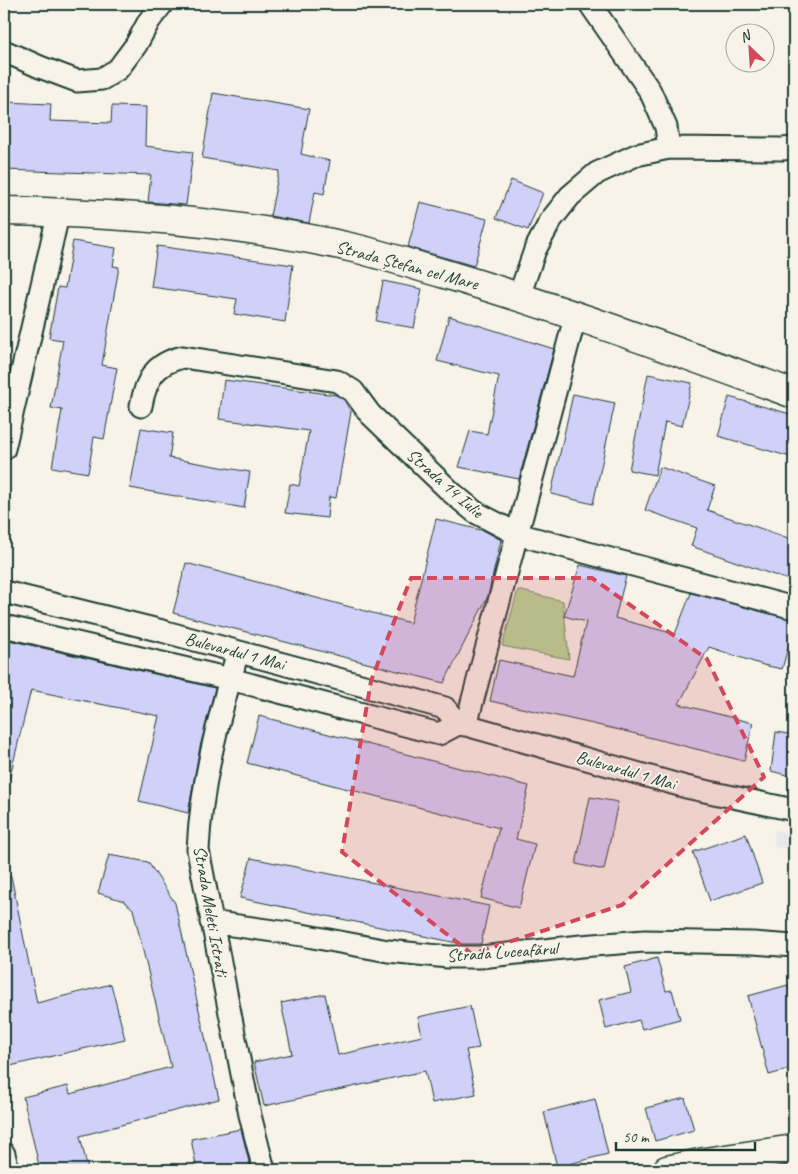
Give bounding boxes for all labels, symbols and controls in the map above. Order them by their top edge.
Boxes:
north arrow [726,22,776,72]
text: N [737,26,754,46]
street label: Strada Ștefan cel Mare [333,235,482,295]
street label: Strada 14 Iulie [402,444,489,523]
street label: Bulevardul 1 Mai [183,627,290,676]
street label: Bulevardul 1 Mai [574,745,681,795]
street label: Strada Meleti Istrati [189,844,234,980]
street label: Strada Luceafărul [446,937,561,967]
scale bar [616,1119,754,1151]
text: 50 m [623,1128,650,1147]

